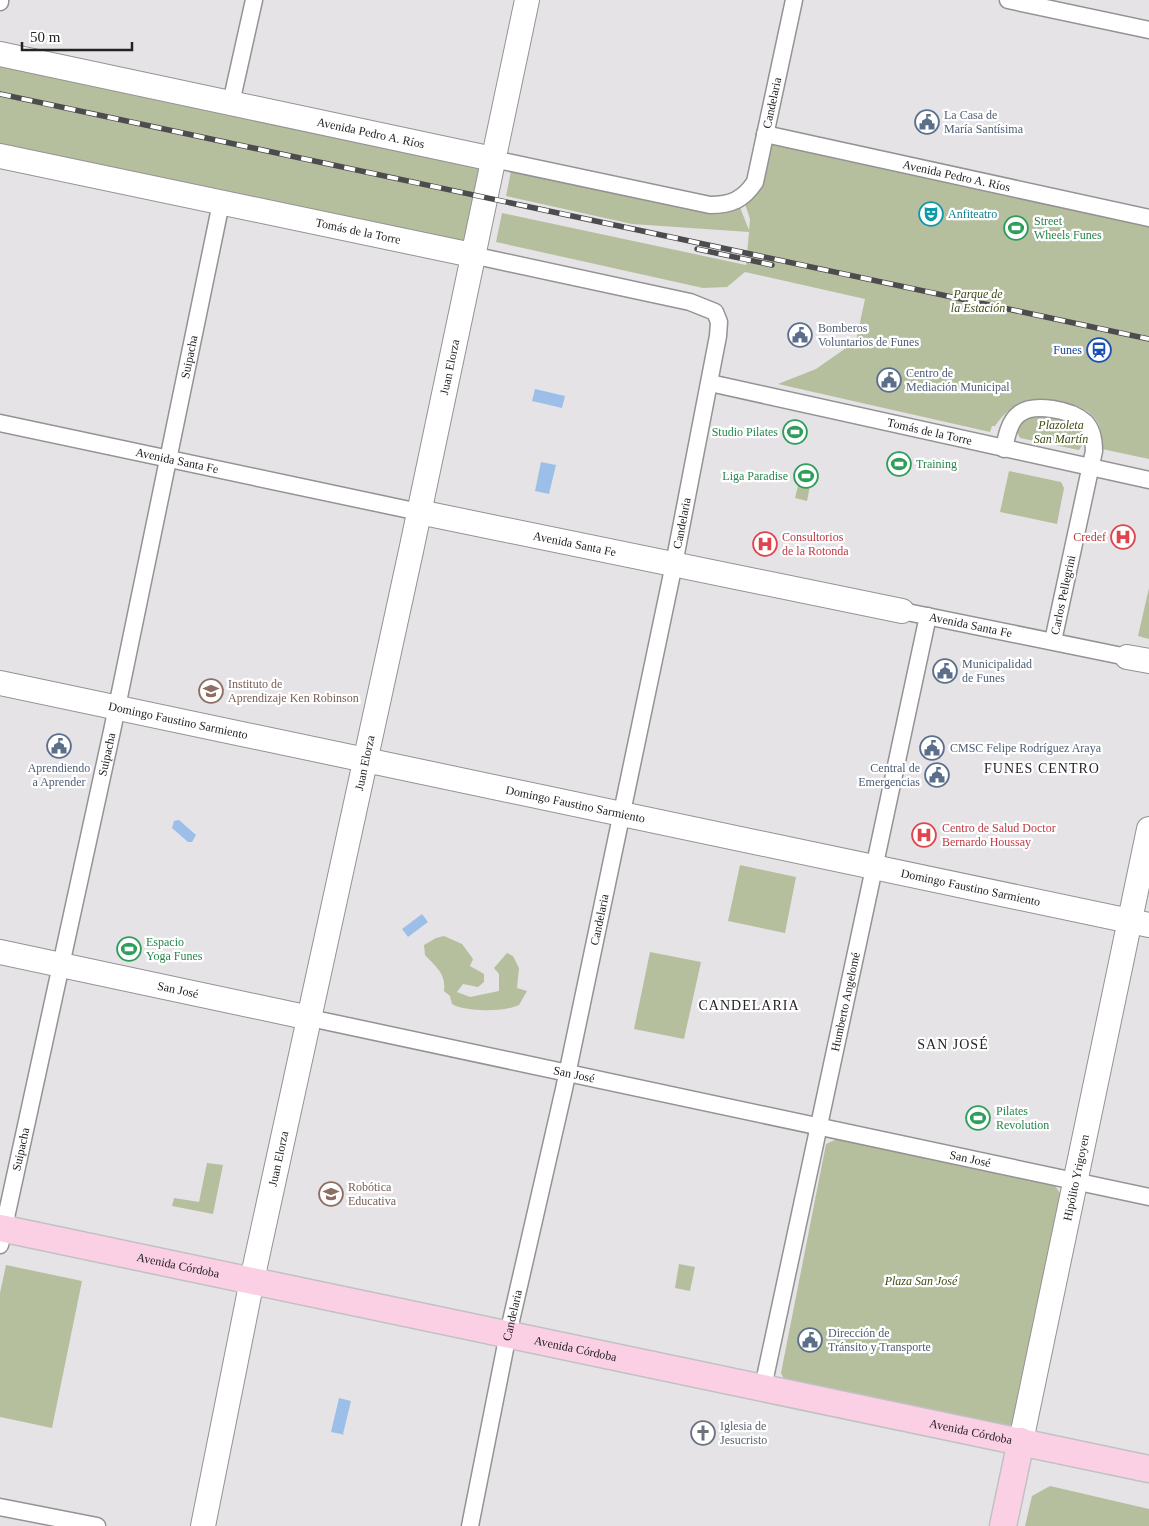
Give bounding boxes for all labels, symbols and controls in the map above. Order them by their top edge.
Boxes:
scale bar [22,20,132,52]
text: 50 m [30,29,61,45]
street label: Candelaria [760,75,784,130]
place label: La Casa de María Santísima [944,108,1024,136]
public building icon: La Casa de María Santísima [914,109,940,135]
street label: Avenida Pedro A. Ríos [316,115,426,151]
street label: Avenida Pedro A. Ríos [901,157,1012,195]
theatre icon: Anfiteatro [918,201,944,227]
place label: Anfiteatro [948,207,997,221]
place label: Street Wheels Funes [1034,214,1102,242]
street label: Tomás de la Torre [314,215,402,247]
sports icon: Street Wheels Funes [1003,215,1029,241]
park label: Parque de la Estación [951,287,1005,315]
place label: Bomberos Voluntarios de Funes [818,321,919,349]
public building icon: Bomberos Voluntarios de Funes [787,322,813,348]
street label: Suipacha [178,333,201,380]
street label: Juan Elorza [437,337,463,396]
station icon: Funes [1086,337,1112,363]
place label: Funes [1053,343,1082,357]
place label: Centro de Mediación Municipal [906,366,1010,394]
public building icon: Centro de Mediación Municipal [876,367,902,393]
street label: Tomás de la Torre [886,415,973,448]
park label: Plazoleta San Martín [1034,418,1088,446]
sports icon: Studio Pilates [782,419,808,445]
place label: Studio Pilates [712,425,778,439]
street label: Avenida Santa Fe [134,445,220,476]
sports icon: Training [886,451,912,477]
place label: Training [916,457,957,471]
sports icon: Liga Paradise [793,463,819,489]
place label: Liga Paradise [722,469,788,483]
street label: Candelaria [670,496,694,550]
hospital icon: Credef [1110,524,1136,550]
street label: Avenida Santa Fe [532,529,618,559]
place label: Consultorios de la Rotonda [782,530,849,558]
place label: Credef [1073,530,1106,544]
hospital icon: Consultorios de la Rotonda [752,531,778,557]
street label: Carlos Pellegrini [1048,553,1078,636]
street label: Avenida Santa Fe [928,610,1013,640]
place label: Municipalidad de Funes [962,657,1032,685]
public building icon: Municipalidad de Funes [932,658,958,684]
place label: Instituto de Aprendizaje Ken Robinson [228,677,359,705]
school or university icon: Instituto de Aprendizaje Ken Robinson [198,678,224,704]
street label: Domingo Faustino Sarmiento [107,699,249,742]
street label: Suipacha [95,731,119,778]
public building icon: Aprendiendo a Aprender [46,733,72,759]
street label: Juan Elorza [352,733,378,792]
public building icon: CMSC Felipe Rodríguez Araya [919,735,945,761]
place label: CMSC Felipe Rodríguez Araya [950,741,1102,755]
place label: Aprendiendo a Aprender [28,761,90,789]
place label: Central de Emergencias [858,761,920,789]
district label: FUNES CENTRO [984,761,1100,776]
public building icon: Central de Emergencias [924,762,950,788]
street label: Domingo Faustino Sarmiento [504,783,646,826]
place label: Centro de Salud Doctor Bernardo Houssay [942,821,1056,849]
hospital icon: Centro de Salud Doctor Bernardo Houssay [911,822,937,848]
street label: Domingo Faustino Sarmiento [900,866,1042,909]
street label: Candelaria [587,892,612,947]
place label: Espacio Yoga Funes [146,935,203,963]
sports icon: Espacio Yoga Funes [116,936,142,962]
street label: Humberto Angelomé [828,951,863,1053]
street label: San José [156,979,200,1001]
district label: CANDELARIA [699,998,800,1013]
district label: SAN JOSÉ [917,1036,989,1052]
street label: San José [552,1063,596,1086]
place label: Pilates Revolution [996,1104,1049,1132]
sports icon: Pilates Revolution [965,1105,991,1131]
street label: Suipacha [9,1126,33,1172]
street label: Juan Elorza [266,1129,291,1188]
street label: Hipólito Yrigoyen [1060,1133,1092,1222]
street label: San José [948,1148,992,1170]
place label: Robótica Educativa [348,1180,397,1208]
school or university icon: Robótica Educativa [318,1181,344,1207]
street label: Avenida Córdoba [136,1250,221,1281]
park label: Plaza San José [884,1274,958,1288]
street label: Candelaria [500,1288,525,1342]
place label: Dirección de Tránsito y Transporte [828,1326,931,1354]
public building icon: Dirección de Tránsito y Transporte [797,1327,823,1353]
street label: Avenida Córdoba [533,1333,619,1364]
street label: Avenida Córdoba [928,1416,1014,1447]
place label: Iglesia de Jesucristo [720,1419,767,1447]
church icon: Iglesia de Jesucristo [690,1420,716,1446]

